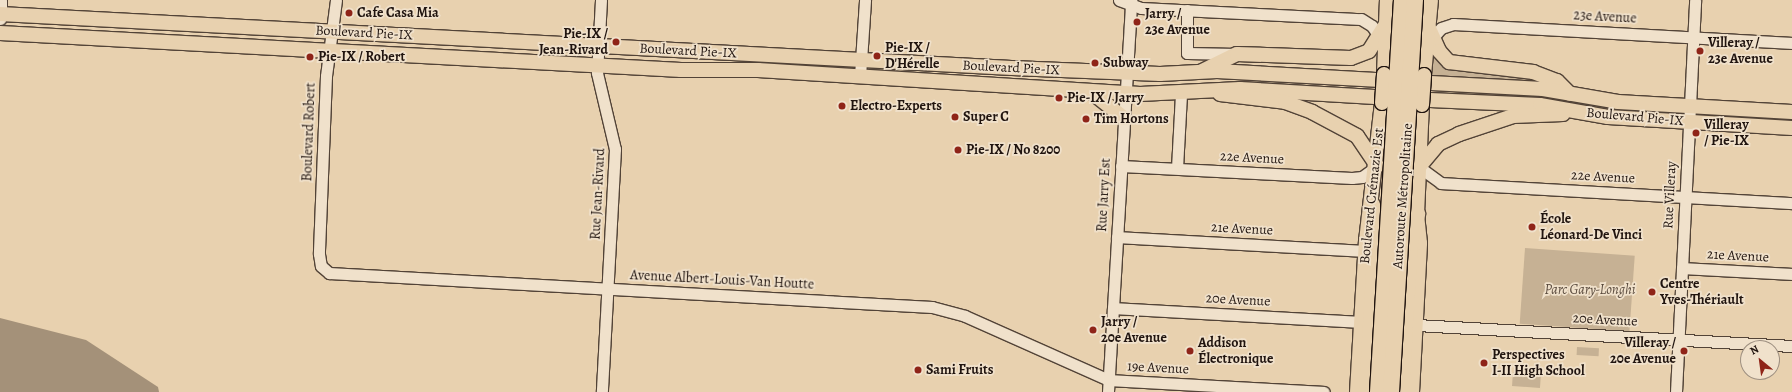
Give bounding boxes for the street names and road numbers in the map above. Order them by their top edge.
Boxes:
street label: 23e Avenue [1573,7,1637,27]
street label: Boulevard Pie-IX [315,22,413,44]
street label: Boulevard Pie-IX [639,40,737,62]
street label: Boulevard Pie-IX [962,57,1060,79]
street label: Boulevard Robert [299,82,319,182]
street label: Boulevard Pie-IX [1586,104,1684,130]
street label: Autoroute Métropolitaine [1390,123,1416,269]
street label: Boulevard Crémazie Est [1357,127,1387,265]
street label: Rue Jean-Rivard [587,148,609,240]
street label: 22e Avenue [1220,148,1284,168]
street label: Rue Jarry Est [1094,158,1114,232]
street label: Rue Villeray [1660,161,1680,229]
street label: 22e Avenue [1571,167,1635,187]
street label: 21e Avenue [1211,219,1273,239]
street label: 21e Avenue [1707,246,1769,266]
street label: Avenue Albert-Louis-Van Houtte [630,267,814,293]
street label: 20e Avenue [1205,290,1271,310]
street label: 20e Avenue [1572,310,1638,330]
street label: 19e Avenue [1127,358,1189,378]

